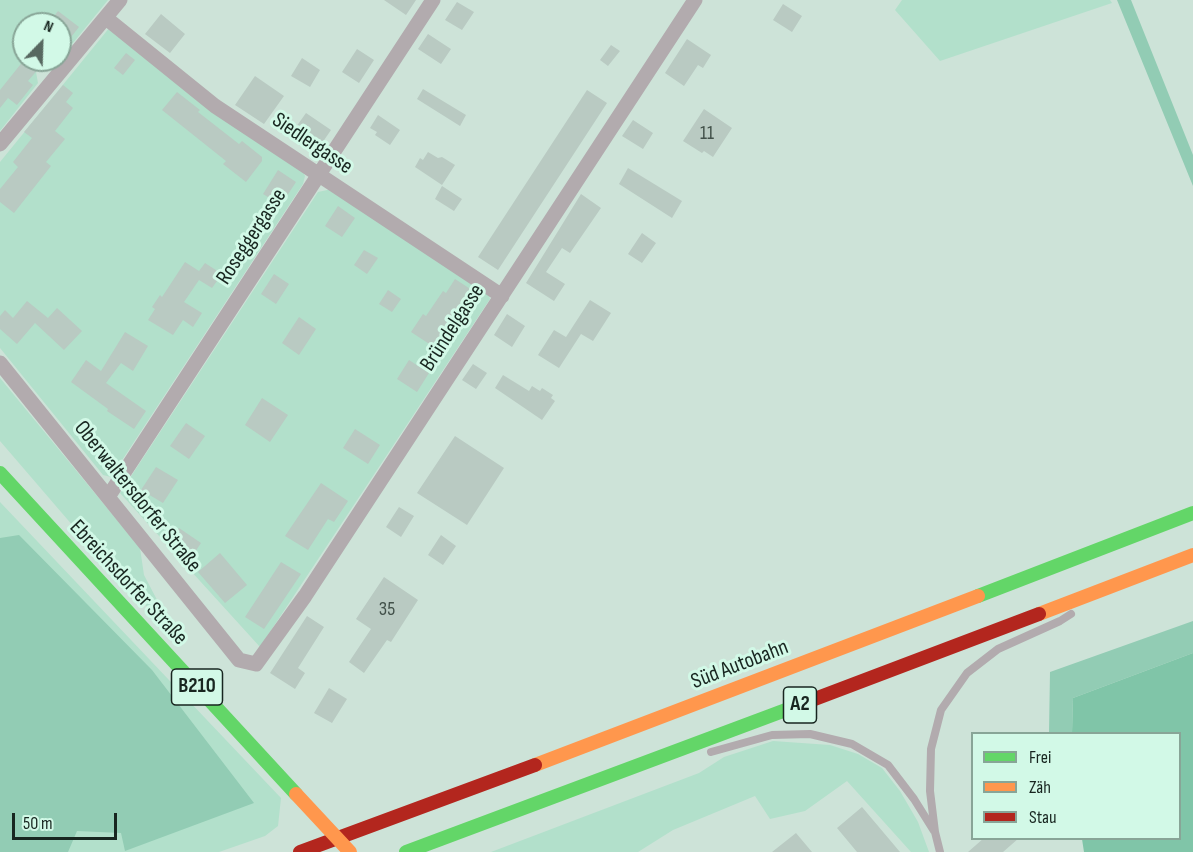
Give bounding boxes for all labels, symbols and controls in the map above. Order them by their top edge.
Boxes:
north arrow [12,12,72,72]
text: N [41,16,56,37]
street label: Siedlergasse [267,107,357,181]
house number: 11 [700,122,714,146]
street label: Roseggergasse [211,184,293,290]
street label: Bründelgasse [415,280,491,376]
street label: Oberwaltersdorfer Straße [68,416,206,578]
street label: Ebreichsdorfer Straße [63,515,193,651]
house number: 35 [379,598,395,622]
street label: Süd Autobahn [688,634,792,696]
road number: B210 [172,669,222,705]
road number: A2 [784,687,816,723]
legend [971,732,1181,840]
text: Frei [1029,747,1051,768]
text: Zäh [1029,777,1051,798]
scale bar [15,801,120,839]
text: Stau [1029,807,1057,828]
text: 50 m [23,813,53,834]

